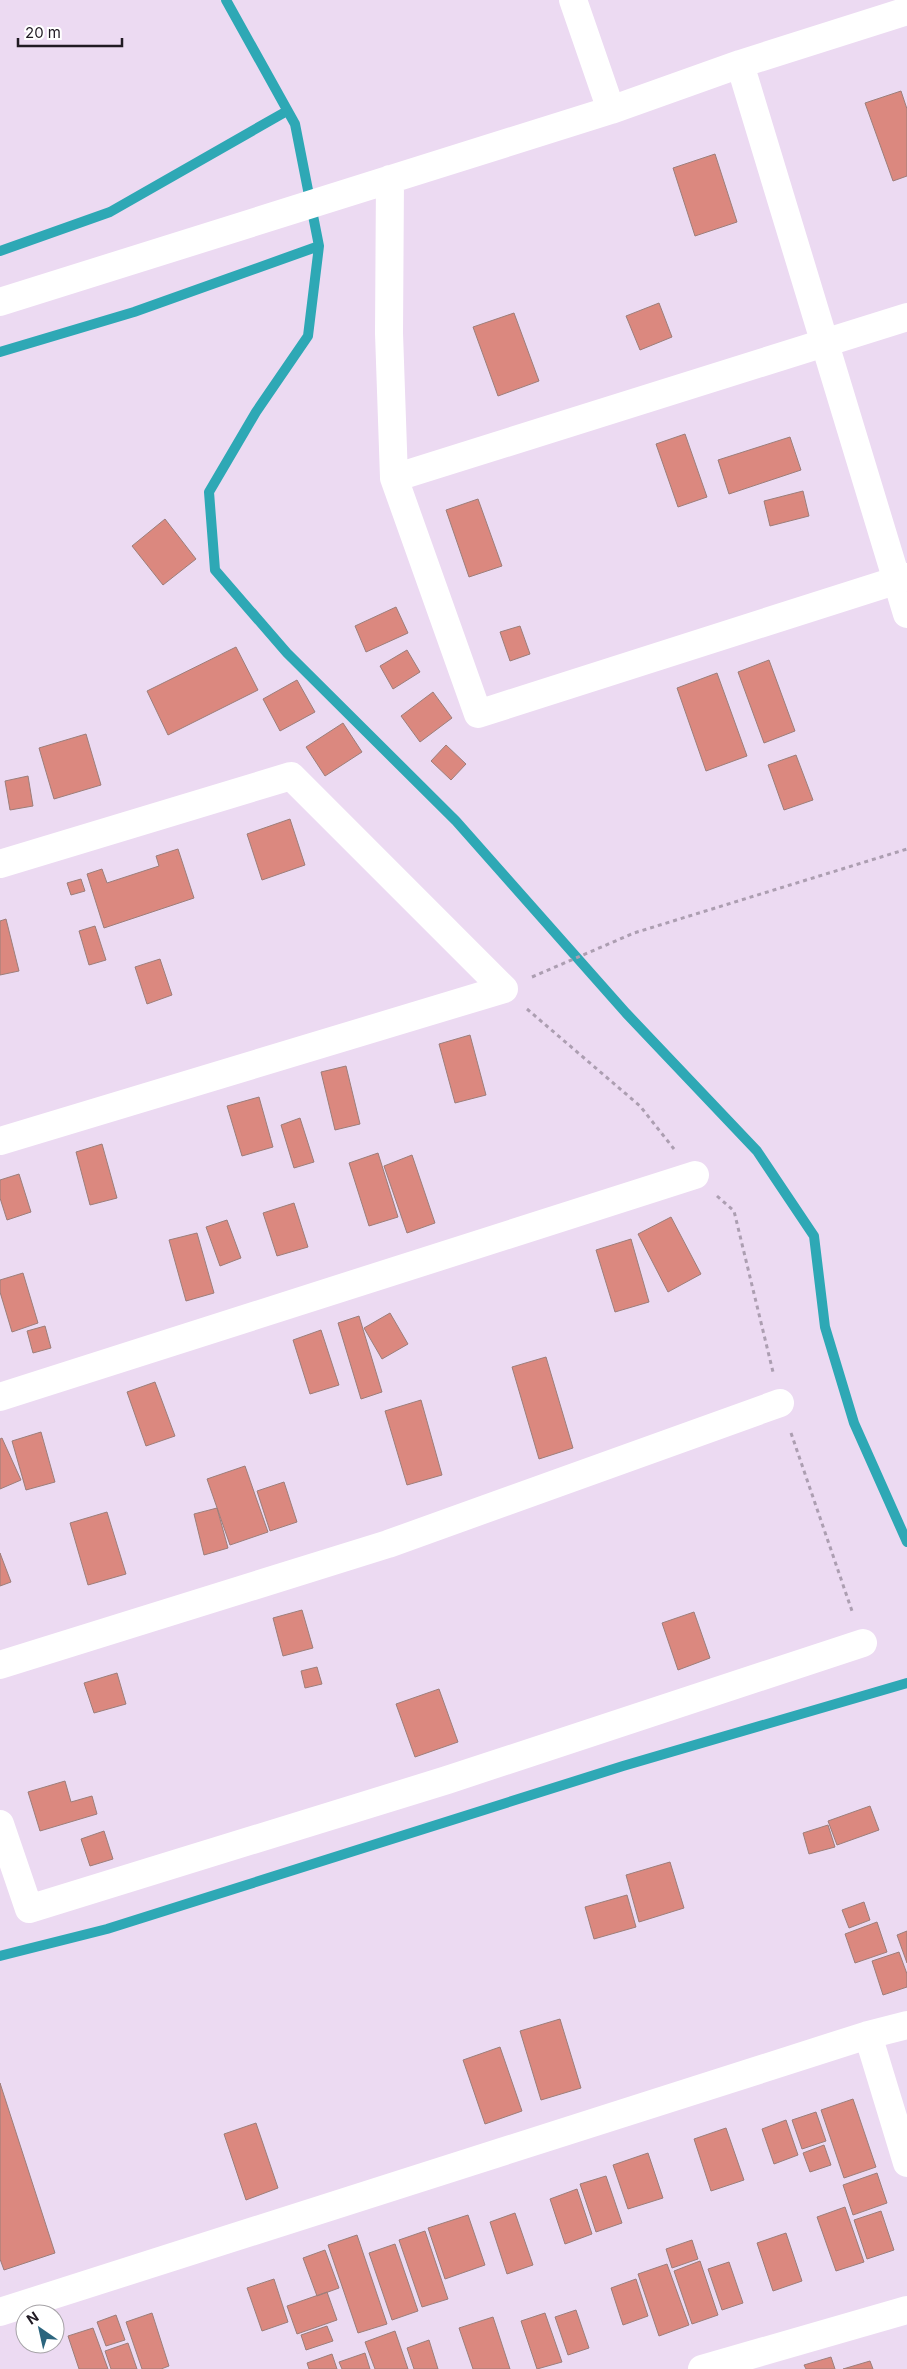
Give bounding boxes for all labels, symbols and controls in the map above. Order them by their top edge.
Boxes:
scale bar [18,15,121,47]
text: 20 m [25,23,61,42]
north arrow [15,2304,65,2354]
text: N [23,2308,42,2328]

